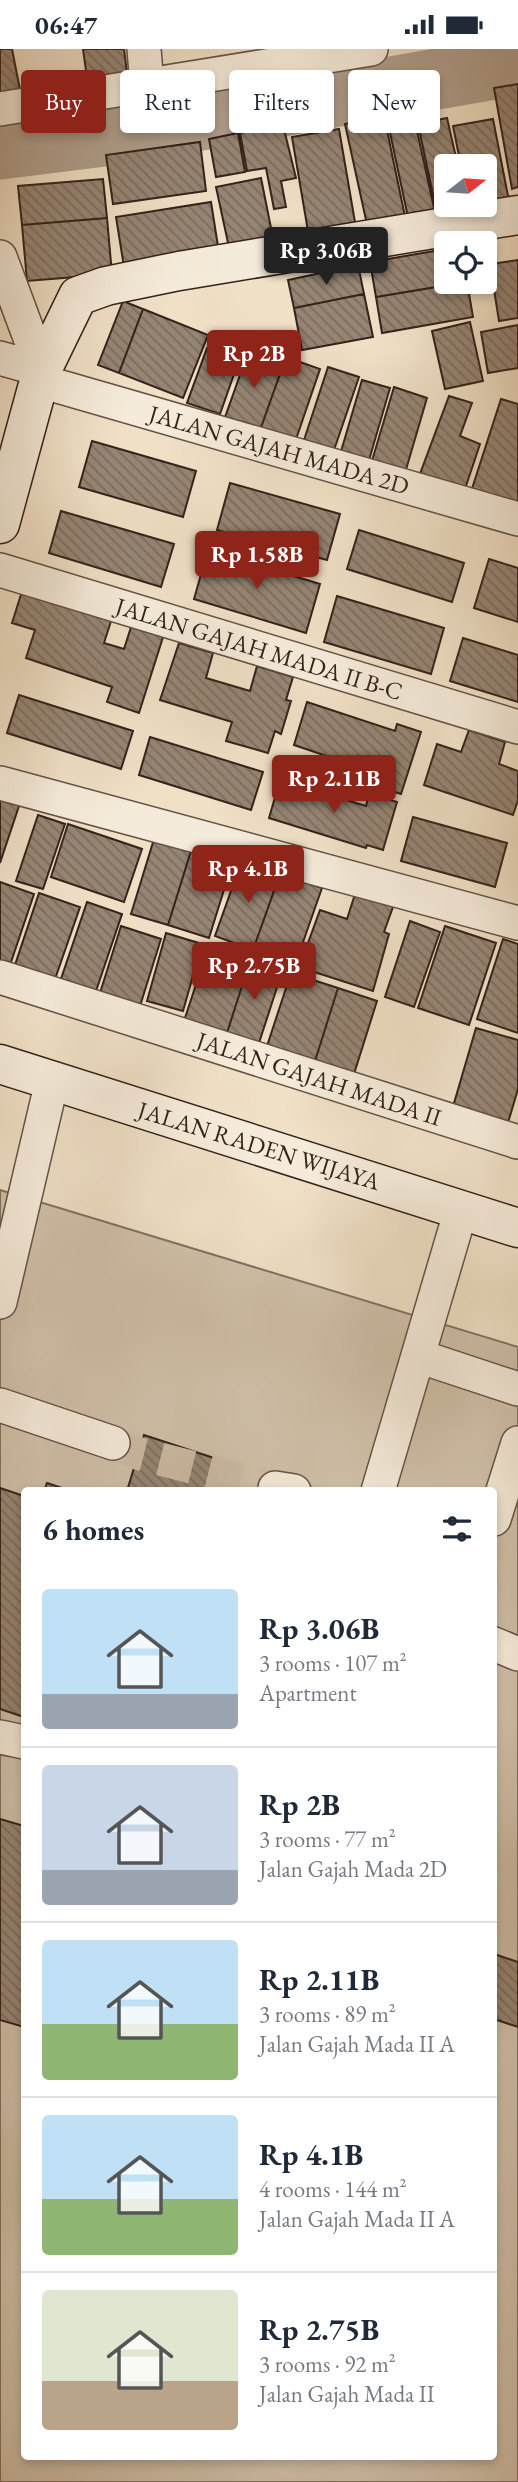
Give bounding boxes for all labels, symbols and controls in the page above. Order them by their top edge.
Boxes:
text: 06:47 [35,8,97,42]
chip: Buy [21,70,106,133]
chip: Rent [120,70,215,133]
chip: Filters [229,70,334,133]
chip: New [348,70,440,133]
north arrow [434,154,497,217]
map controls [434,154,497,294]
pin: Rp 3.06B [254,227,398,287]
button: locate [434,231,497,294]
text: Rp 3.06B [280,235,372,265]
pin: Rp 2B [205,331,303,390]
text: Rp 2B [223,338,285,368]
street label: JALAN GAJAH MADA 2D [144,397,413,501]
pin: Rp 1.58B [185,531,329,591]
text: Rp 1.58B [211,539,303,569]
street label: JALAN GAJAH MADA II B-C [110,590,406,707]
pin: Rp 2.11B [262,755,406,815]
text: Rp 2.11B [288,763,380,793]
pin: Rp 4.1B [183,845,313,905]
text: Rp 4.1B [208,853,288,883]
pin: Rp 2.75B [182,943,326,1002]
text: Rp 2.75B [208,950,300,980]
street label: JALAN GAJAH MADA II [191,1024,446,1133]
street label: JALAN RADEN WIJAYA [132,1093,384,1197]
text: 6 homes [42,1510,144,1549]
icon: filters [438,1510,476,1548]
text: Rp 3.06B [259,1609,379,1648]
icon: home [98,1617,182,1701]
text: 3 rooms · 107 m² [259,1648,407,1678]
text: Apartment [259,1678,357,1708]
text: Rp 2B [259,1785,340,1824]
icon: home [98,1793,182,1877]
text: 3 rooms · 77 m² [259,1824,396,1854]
text: Jalan Gajah Mada 2D [259,1854,447,1884]
text: Rp 2.11B [259,1960,379,1999]
icon: home [98,1968,182,2052]
text: 3 rooms · 89 m² [259,1999,396,2029]
text: Jalan Gajah Mada II A [259,2029,455,2059]
text: Rp 4.1B [259,2135,363,2174]
icon: home [98,2143,182,2227]
text: 4 rooms · 144 m² [259,2174,407,2204]
text: Jalan Gajah Mada II A [259,2204,455,2234]
text: Rp 2.75B [259,2310,379,2349]
icon: home [98,2318,182,2402]
text: 3 rooms · 92 m² [259,2349,396,2379]
text: Jalan Gajah Mada II [259,2379,434,2409]

